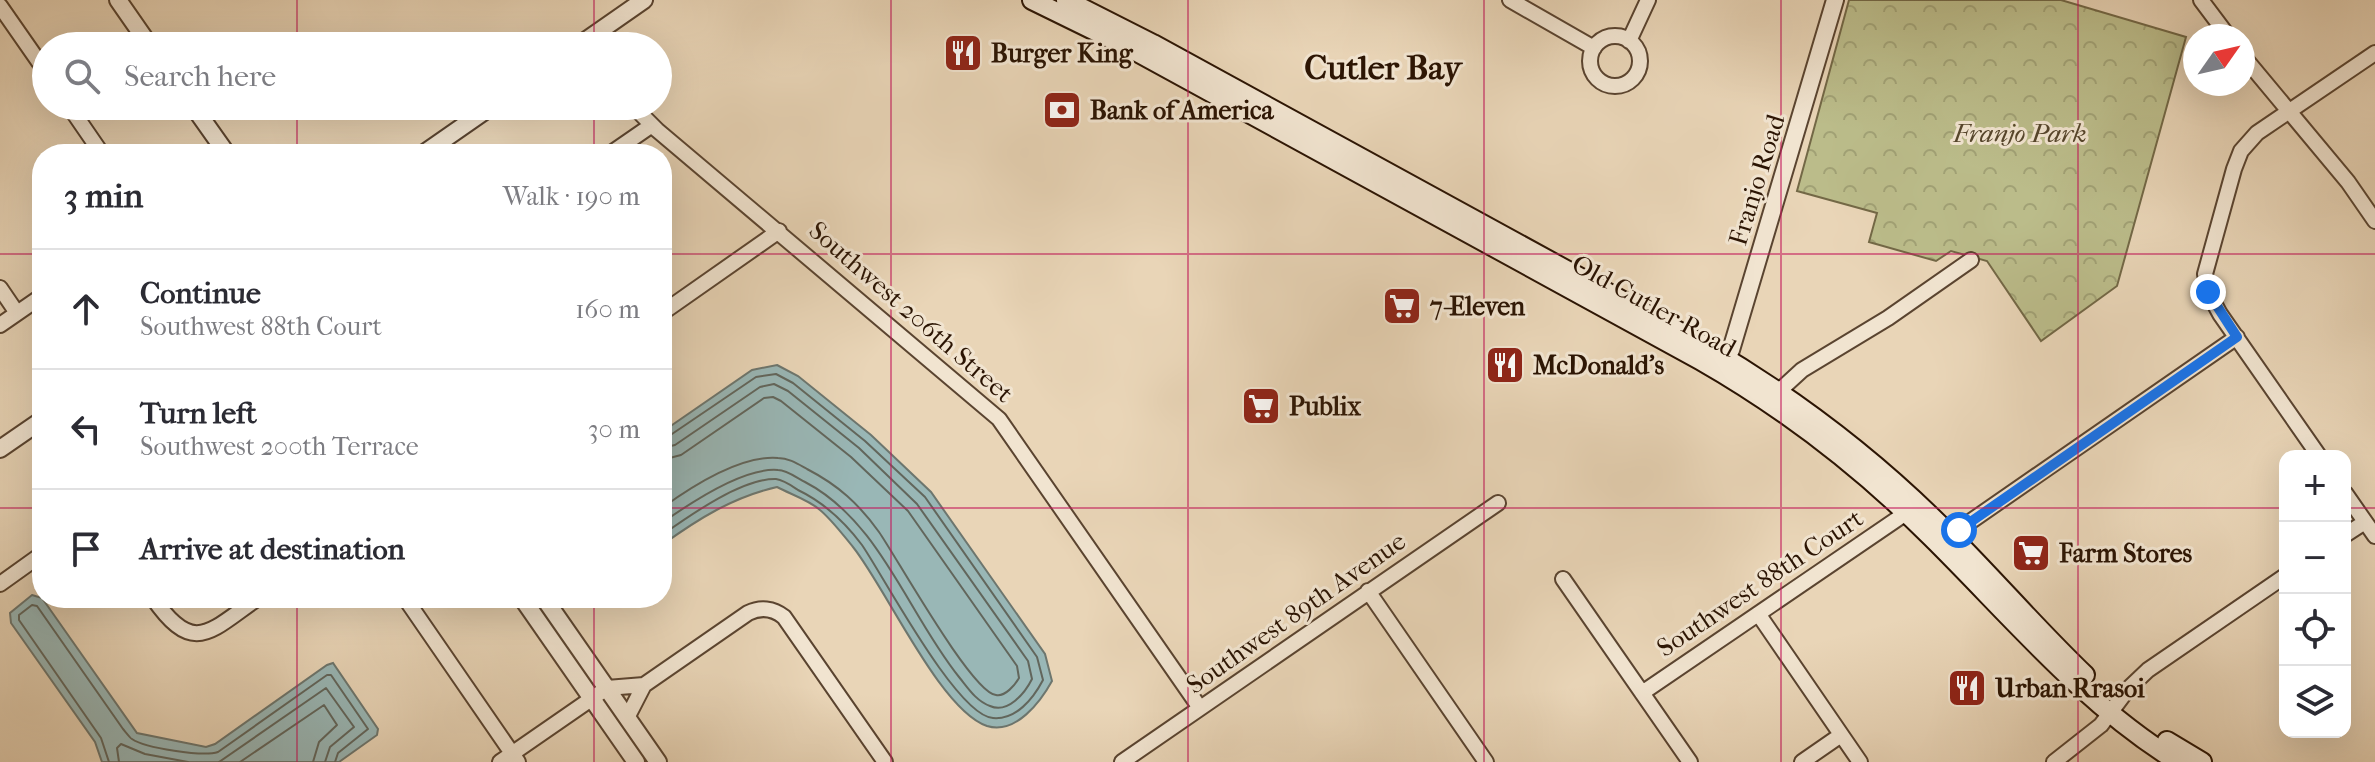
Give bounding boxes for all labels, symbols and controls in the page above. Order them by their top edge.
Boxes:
north arrow [2183,24,2255,96]
search box [32,32,672,120]
restaurant icon: Burger King [942,32,984,74]
place label: Burger King [991,38,1134,69]
district label: Cutler Bay [1304,48,1464,88]
icon: search [60,54,104,98]
text: Search here [124,59,276,94]
bank icon: Bank of America [1041,89,1083,131]
place label: Bank of America [1090,95,1274,126]
street label: Franjo Road [1722,110,1792,249]
park label: Franjo Park [1952,118,2087,149]
text: 3 min [64,176,143,216]
text: Walk · 190 m [503,181,640,212]
street label: Southwest 206th Street [803,215,1020,410]
street label: Old Cutler Road [1566,248,1742,364]
route end [2190,274,2226,310]
text: Continue [140,276,261,311]
supermarket icon: 7-Eleven [1381,285,1423,327]
icon: ahead [64,287,108,331]
place label: 7-Eleven [1429,291,1526,322]
text: 160 m [575,294,640,325]
text: Southwest 88th Court [140,311,382,342]
restaurant icon: McDonald's [1484,344,1526,386]
place label: McDonald's [1533,350,1664,381]
supermarket icon: Publix [1240,385,1282,427]
place label: Publix [1289,391,1362,422]
text: Turn left [140,396,257,431]
icon: left [64,407,108,451]
text: 30 m [588,414,640,445]
text: Southwest 200th Terrace [140,431,419,462]
map controls [2279,450,2351,738]
button: + [2279,450,2351,522]
street label: Southwest 88th Court [1651,502,1869,663]
route start [1941,512,1977,548]
button: − [2279,522,2351,594]
street label: Southwest 89th Avenue [1180,525,1412,700]
icon: arrive [64,527,108,571]
text: Arrive at destination [140,532,405,567]
supermarket icon: Farm Stores [2010,532,2052,574]
place label: Farm Stores [2058,538,2193,569]
button: locate [2279,594,2351,666]
button: layers [2279,666,2351,738]
restaurant icon: Urban Rrasoi [1946,667,1988,709]
place label: Urban Rrasoi [1994,673,2145,704]

